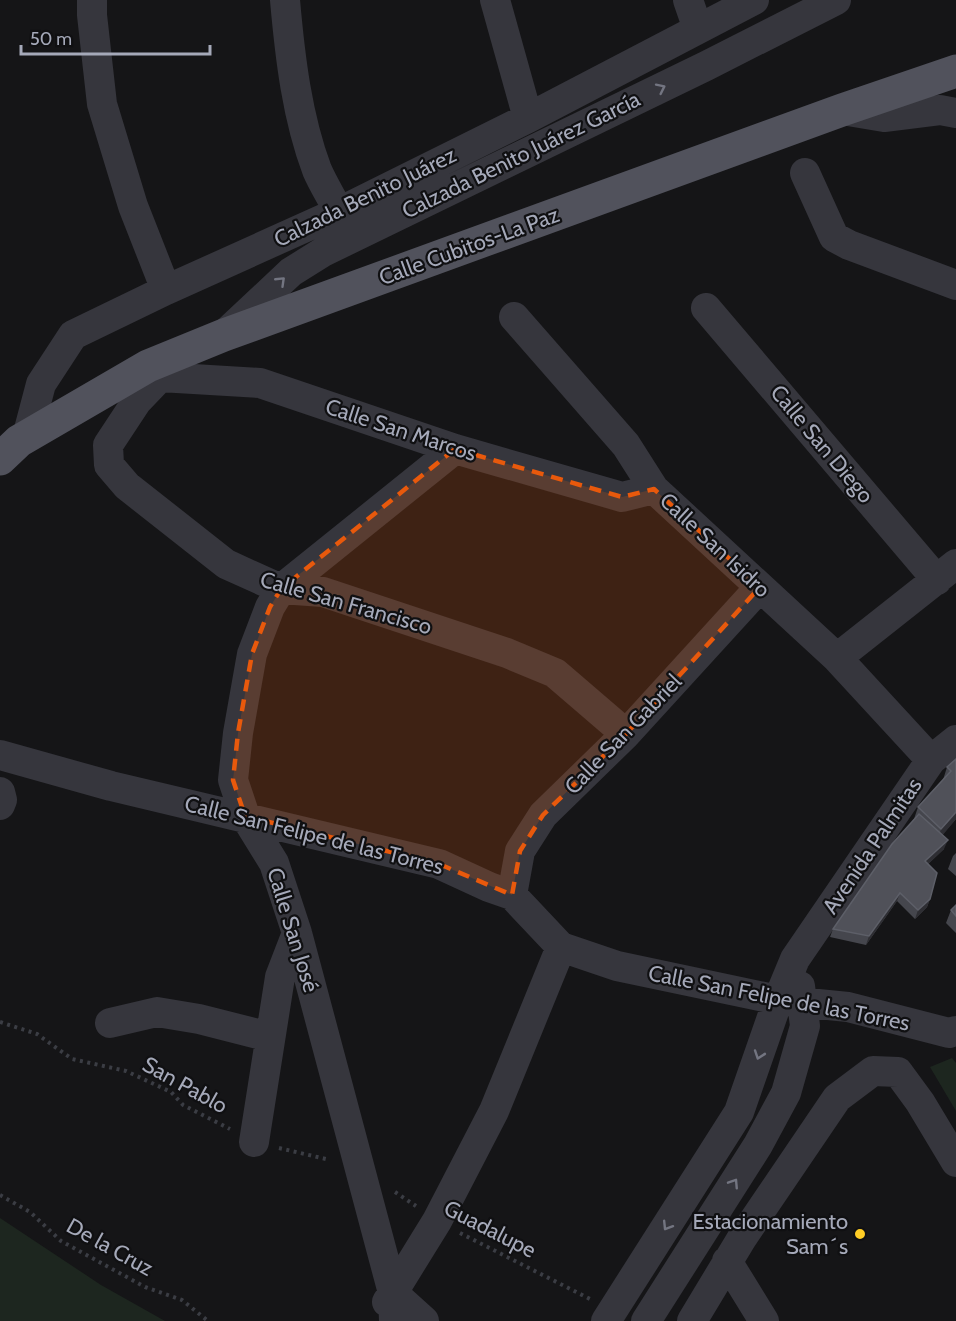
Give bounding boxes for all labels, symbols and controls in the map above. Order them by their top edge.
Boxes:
scale bar [21,18,210,56]
text: 50 m [30,28,72,50]
one-way arrow [654,84,665,95]
street label: Calzada Benito Juárez García [398,85,645,224]
street label: Calzada Benito Juárez [269,141,461,253]
street label: Calle Cubitos-La Paz [375,201,563,291]
one-way arrow [274,277,285,288]
street label: Calle San Diego [765,379,879,509]
street label: Calle San Marcos [322,393,480,467]
street label: Calle San Isidro [654,487,776,603]
street label: Calle San Francisco [257,566,435,640]
street label: Calle San Gabriel [559,668,688,800]
street label: Avenida Palmitas [817,773,927,919]
street label: Calle San Felipe de las Torres [182,790,446,880]
street label: Calle San José [261,864,325,996]
street label: Calle San Felipe de las Torres [646,959,912,1037]
one-way arrow [753,1050,766,1060]
street label: San Pablo [138,1051,232,1119]
one-way arrow [726,1179,738,1189]
street label: Guadalupe [439,1194,541,1264]
place label: Estacionamiento Sam´s [692,1208,848,1260]
street label: De la Cruz [62,1212,158,1282]
one-way arrow [662,1220,674,1230]
marker: Estacionamiento Sam´s [853,1227,867,1241]

